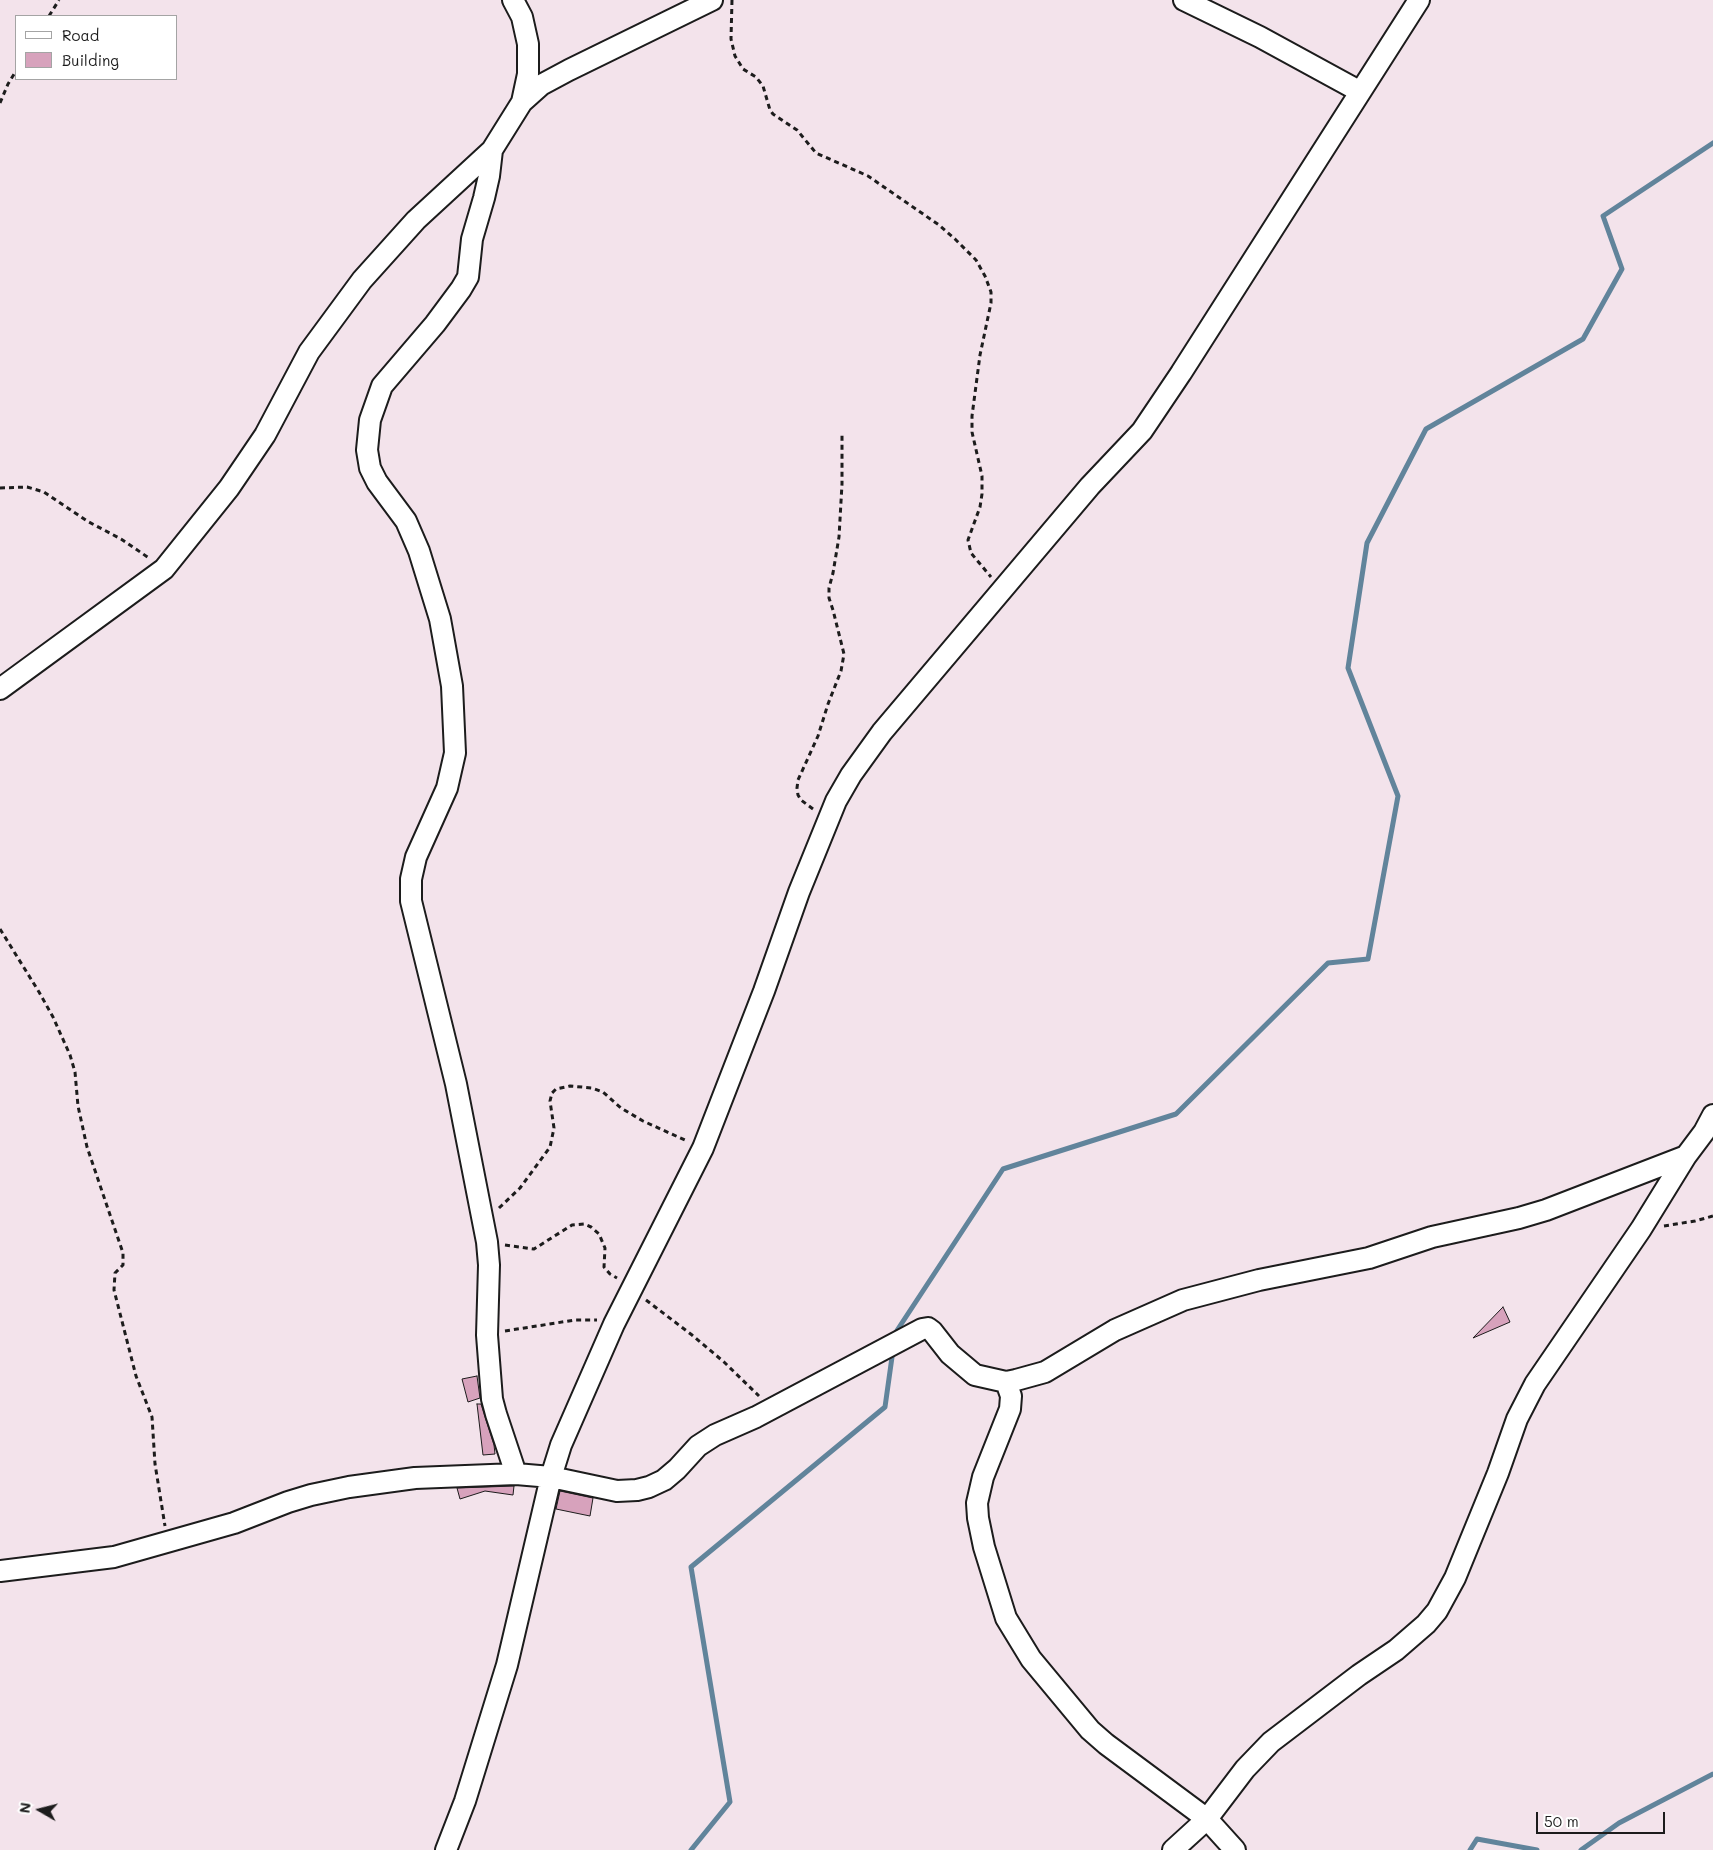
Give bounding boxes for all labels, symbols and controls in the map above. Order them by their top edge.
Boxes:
legend [15,15,178,80]
text: Road [62,25,99,45]
text: Building [62,50,119,70]
north arrow [15,1785,65,1835]
text: N [15,1801,35,1814]
scale bar [1538,1802,1667,1834]
text: 50 m [1544,1811,1579,1831]

